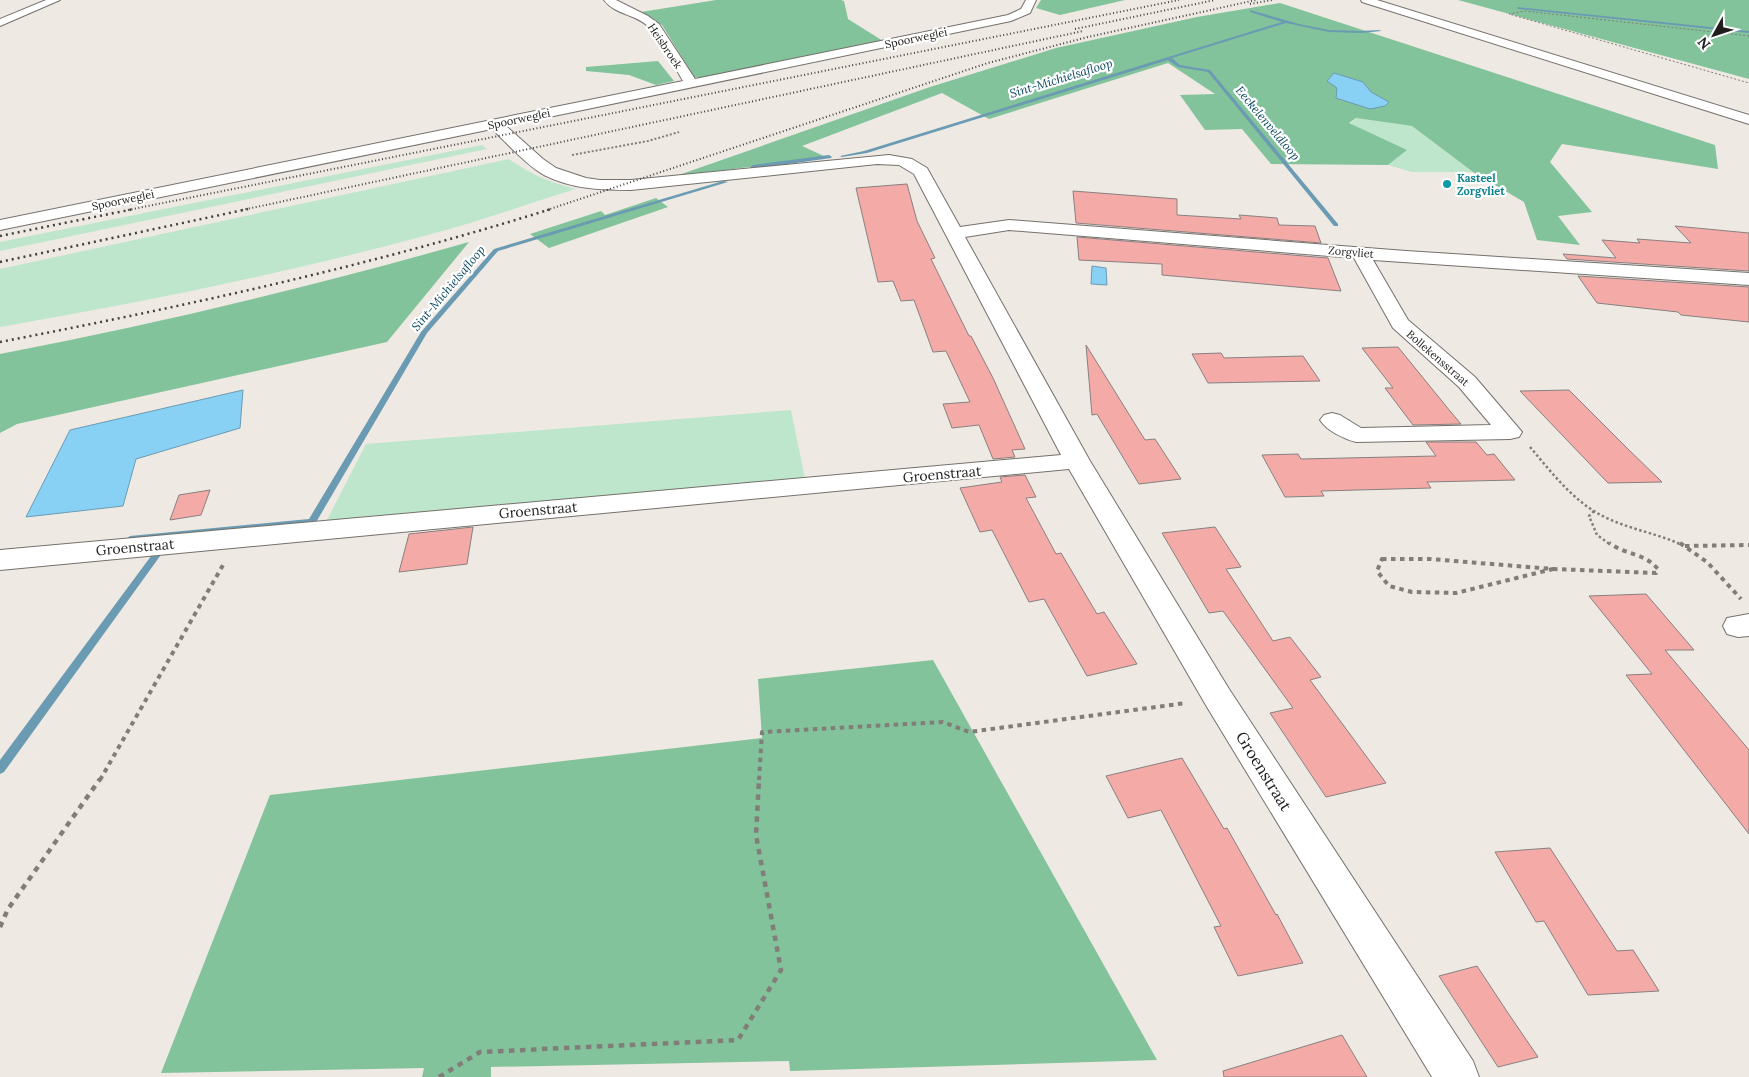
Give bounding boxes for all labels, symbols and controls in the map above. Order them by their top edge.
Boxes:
north arrow [1689,10,1739,60]
street label: Heisbroek [645,21,685,71]
street label: Spoorweglei [883,25,949,51]
text: N [1694,33,1714,53]
water label: Sint-Michielsafloop [1008,55,1114,101]
water label: Eeckelenveldloop [1233,83,1303,163]
street label: Spoorweglei [486,106,552,132]
place label: Kasteel Zorgvliet [1457,171,1505,198]
marker: Kasteel Zorgvliet [1441,178,1453,190]
street label: Spoorweglei [90,187,156,213]
water label: Sint-Michielsafloop [408,242,488,334]
street label: Zorgvliet [1328,243,1375,261]
street label: Bollekensstraat [1404,327,1473,389]
street label: Groenstraat [902,462,982,486]
street label: Groenstraat [498,498,578,522]
street label: Groenstraat [95,535,175,559]
street label: Groenstraat [1232,728,1297,815]

